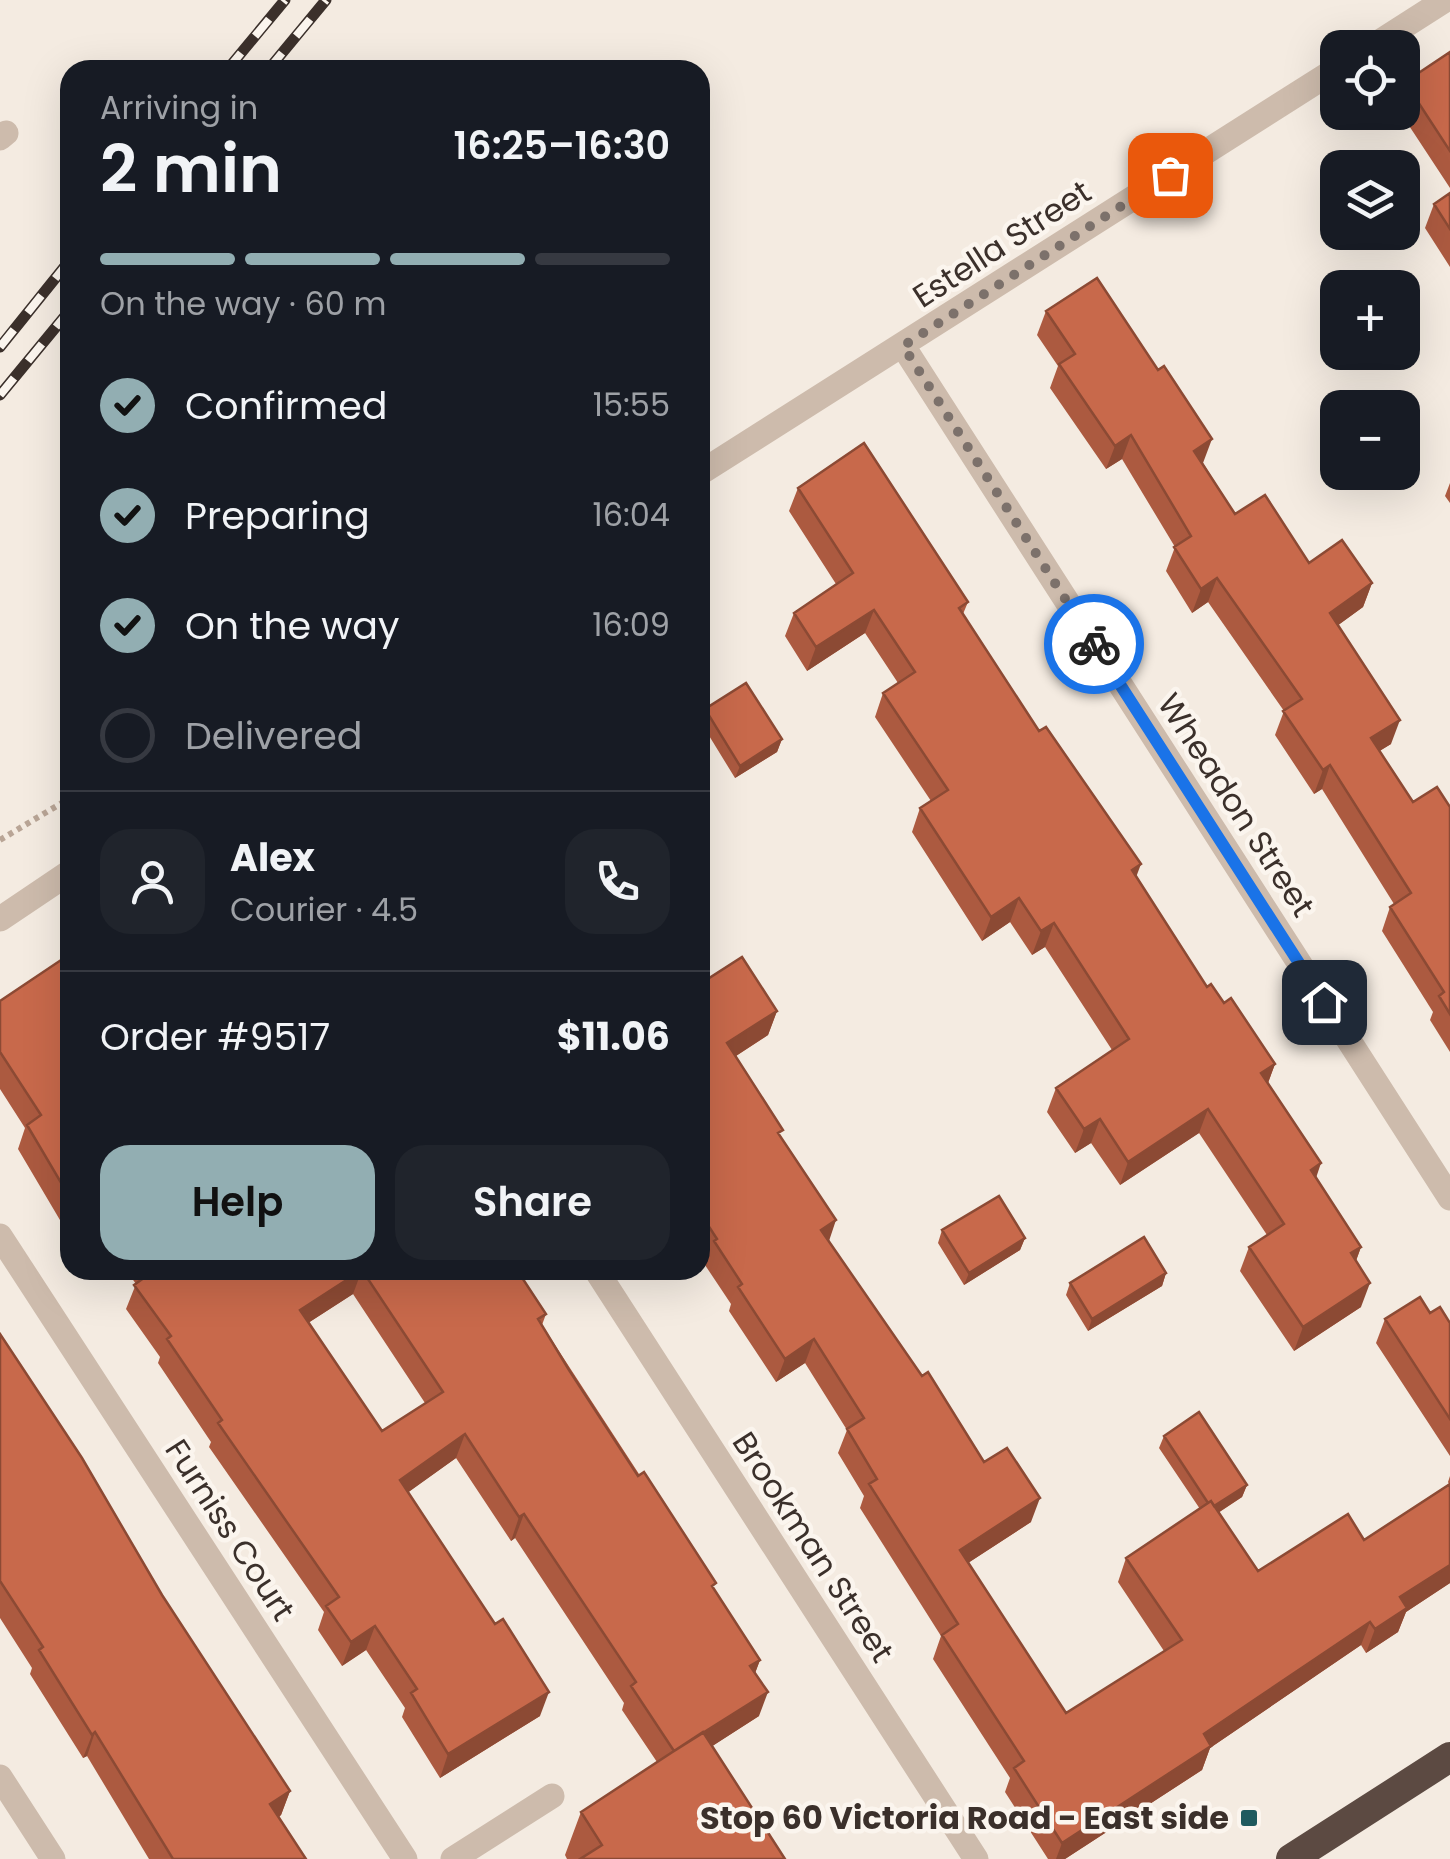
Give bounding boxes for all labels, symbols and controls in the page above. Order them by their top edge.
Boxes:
map controls [1320,30,1420,490]
button: locate [1320,30,1420,130]
text: Arriving in [100,85,258,130]
text: 16:25–16:30 [454,119,670,172]
text: 2 min [100,124,282,215]
pin [1128,133,1213,218]
icon: bag [1143,148,1198,203]
button: layers [1320,150,1420,250]
street label: Estella Street [904,169,1100,318]
button: + [1320,270,1420,370]
text: On the way · 60 m [100,281,386,326]
icon: check [100,378,155,433]
text: Confirmed [185,379,387,432]
text: 15:55 [593,382,670,427]
button: − [1320,390,1420,490]
icon: check [100,488,155,543]
text: Preparing [185,489,370,542]
text: 16:04 [592,492,670,537]
courier [1044,594,1144,694]
icon: check [100,598,155,653]
text: On the way [185,599,399,652]
text: 16:09 [592,602,670,647]
icon: bike [1067,617,1122,672]
street label: Wheadon Street [1147,684,1326,925]
text: Delivered [185,709,362,762]
button: person [100,829,205,934]
button: phone [565,829,670,934]
text: Alex [230,831,315,884]
text: Courier · 4.5 [230,887,418,932]
pin [1282,960,1367,1045]
icon: home [1297,975,1352,1030]
text: Order #9517 [100,1010,330,1063]
text: $11.06 [557,1010,670,1063]
button: Help [100,1145,375,1260]
button: Share [395,1145,670,1260]
street label: Brookman Street [722,1423,905,1671]
street label: Furniss Court [155,1430,306,1629]
place label: Stop 60 Victoria Road - East side [700,1795,1229,1840]
marker: Stop 60 Victoria Road - East side [1238,1807,1260,1829]

